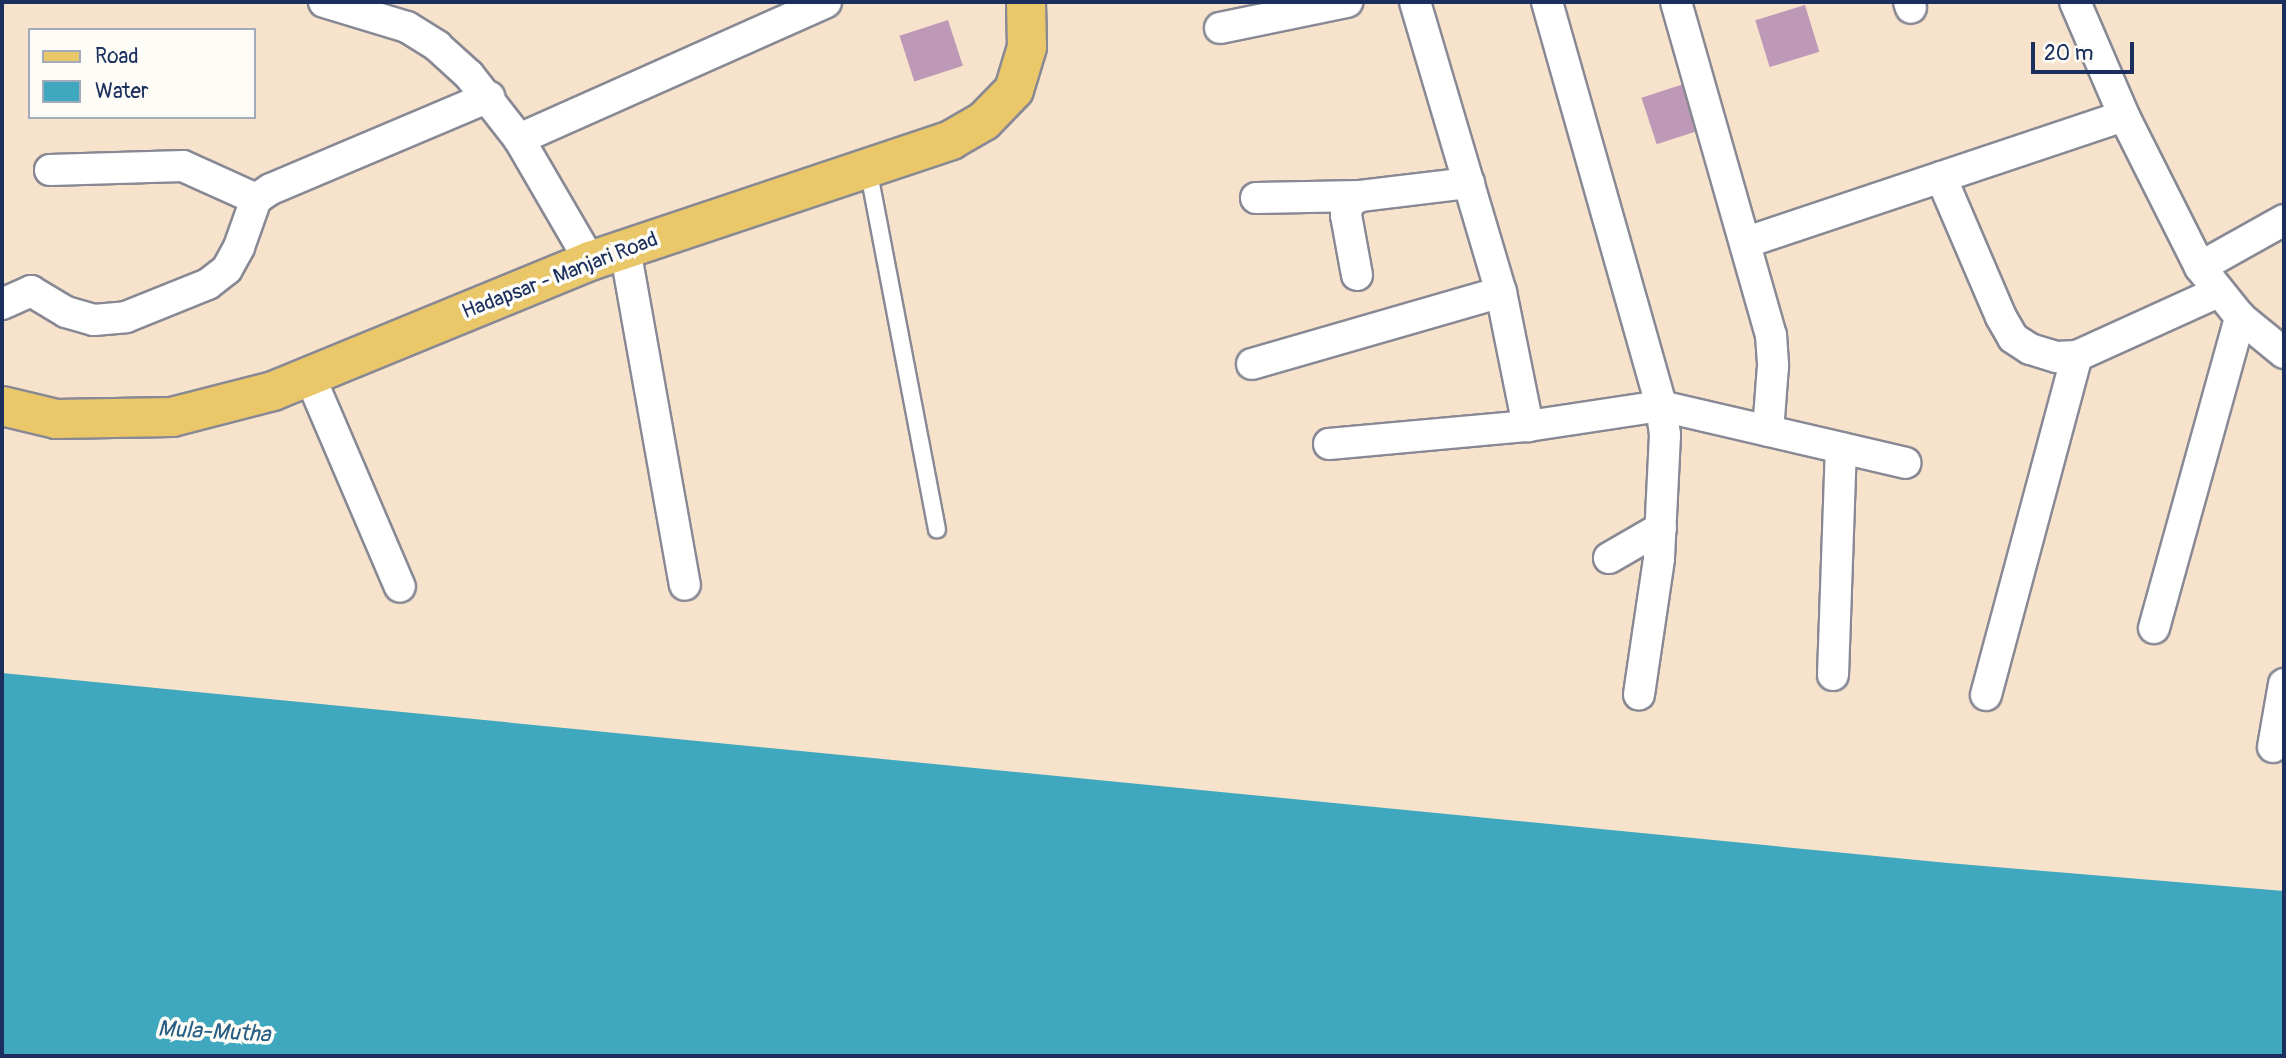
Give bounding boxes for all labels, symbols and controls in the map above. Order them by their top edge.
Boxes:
legend [28,28,256,119]
scale bar [2034,28,2137,72]
text: 20 m [2044,40,2093,67]
text: Road [95,43,139,70]
text: Water [95,78,148,105]
street label: Hadapsar - Manjari Road [459,227,661,325]
water label: Mula-Mutha [157,1015,271,1049]

